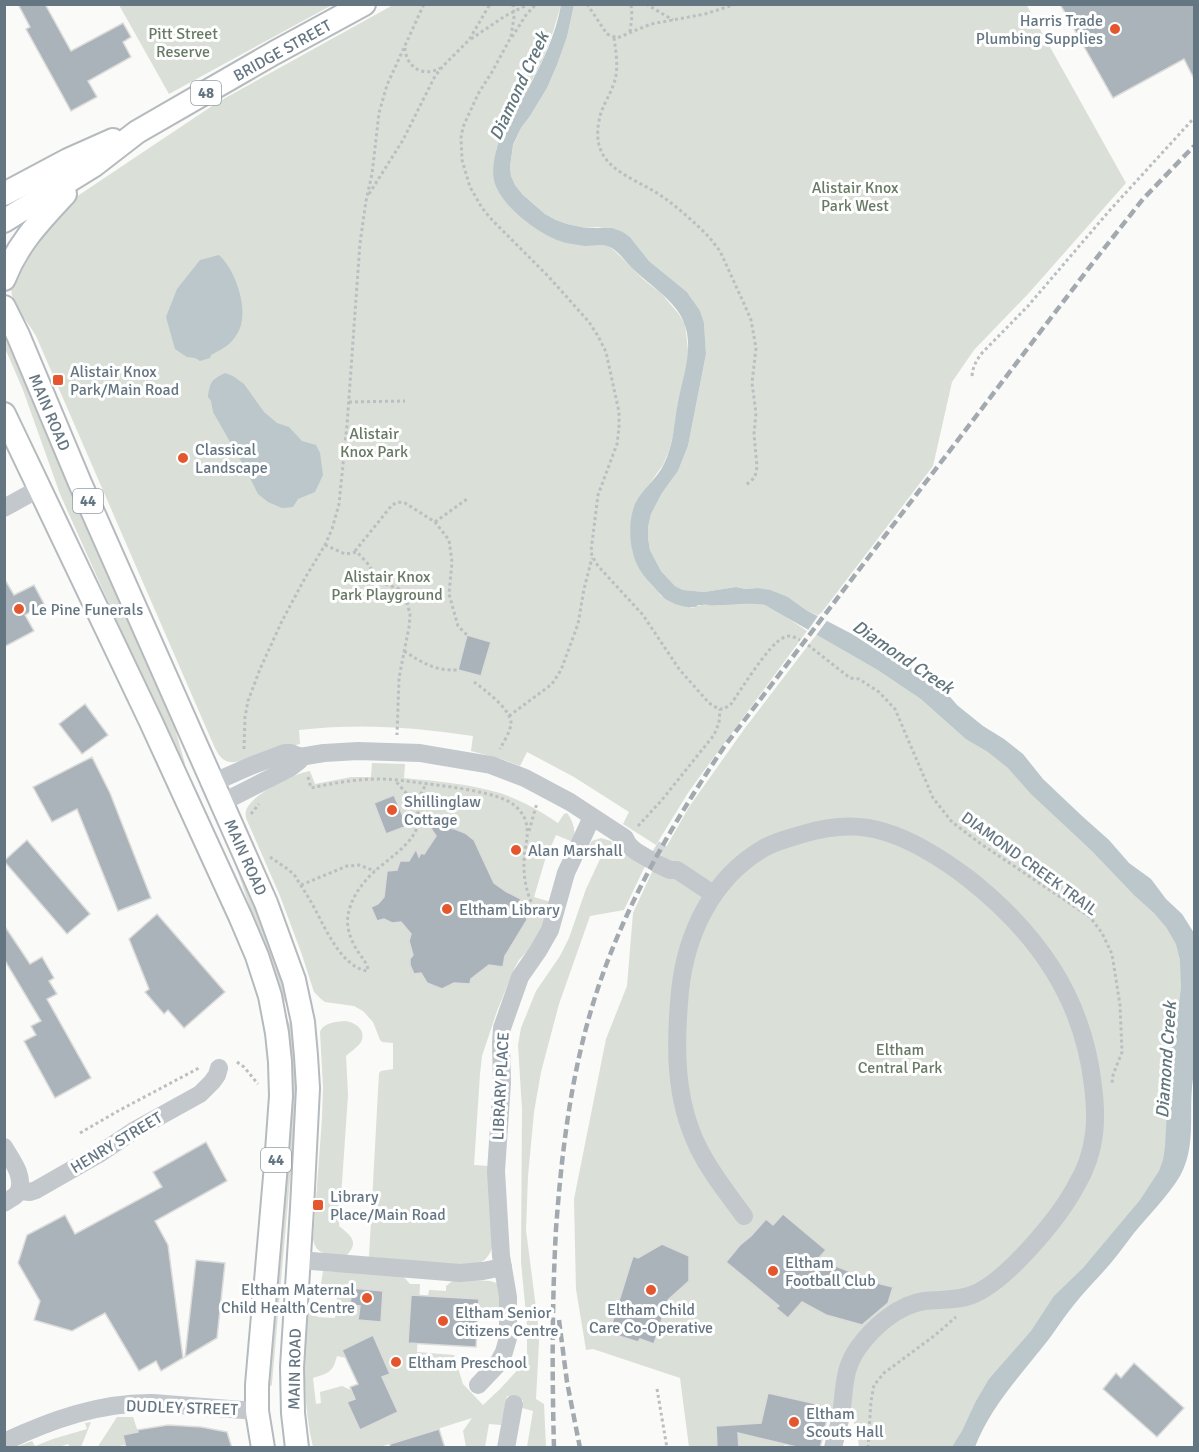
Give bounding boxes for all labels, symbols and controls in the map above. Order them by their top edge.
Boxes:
place label: Harris Trade Plumbing Supplies [976,11,1103,49]
street label: BRIDGE STREET [230,16,335,86]
marker: Harris Trade Plumbing Supplies [1108,22,1122,36]
park label: Pitt Street Reserve [148,24,218,62]
water label: Diamond Creek [484,27,555,144]
road number: 48 [191,81,221,105]
park label: Alistair Knox Park West [812,178,899,216]
place label: Alistair Knox Park/Main Road [70,362,179,400]
street label: MAIN ROAD [24,371,74,454]
marker: Alistair Knox Park/Main Road [51,373,65,387]
park label: Alistair Knox Park [340,424,408,462]
place label: Classical Landscape [195,440,268,478]
marker: Classical Landscape [176,451,190,465]
road number: 44 [73,489,103,513]
park label: Alistair Knox Park Playground [331,567,443,605]
place label: Le Pine Funerals [31,600,143,620]
marker: Le Pine Funerals [12,602,26,616]
water label: Diamond Creek [848,615,959,700]
place label: Shillinglaw Cottage [404,792,481,830]
marker: Shillinglaw Cottage [385,803,399,817]
street label: DIAMOND CREEK TRAIL [957,808,1101,920]
street label: MAIN ROAD [219,816,271,899]
place label: Alan Marshall [528,841,623,861]
marker: Alan Marshall [509,843,523,857]
place label: Eltham Library [459,900,560,920]
marker: Eltham Library [440,902,454,916]
water label: Diamond Creek [1151,999,1181,1119]
street label: LIBRARY PLACE [488,1031,514,1141]
park label: Eltham Central Park [858,1040,942,1078]
street label: HENRY STREET [67,1108,166,1178]
road number: 44 [261,1148,291,1172]
place label: Library Place/Main Road [330,1187,446,1225]
marker: Library Place/Main Road [311,1198,325,1212]
place label: Eltham Football Club [785,1253,876,1291]
marker: Eltham Football Club [766,1264,780,1278]
place label: Eltham Maternal Child Health Centre [221,1280,355,1318]
marker: Eltham Child Care Co-Operative [644,1283,658,1297]
marker: Eltham Maternal Child Health Centre [360,1291,374,1305]
place label: Eltham Child Care Co-Operative [589,1300,713,1338]
place label: Eltham Senior Citizens Centre [455,1303,559,1341]
marker: Eltham Senior Citizens Centre [436,1314,450,1328]
street label: MAIN ROAD [284,1328,306,1410]
place label: Eltham Preschool [408,1353,527,1373]
marker: Eltham Preschool [389,1355,403,1369]
street label: DUDLEY STREET [126,1396,238,1420]
place label: Eltham Scouts Hall [806,1404,884,1442]
marker: Eltham Scouts Hall [787,1415,801,1429]

